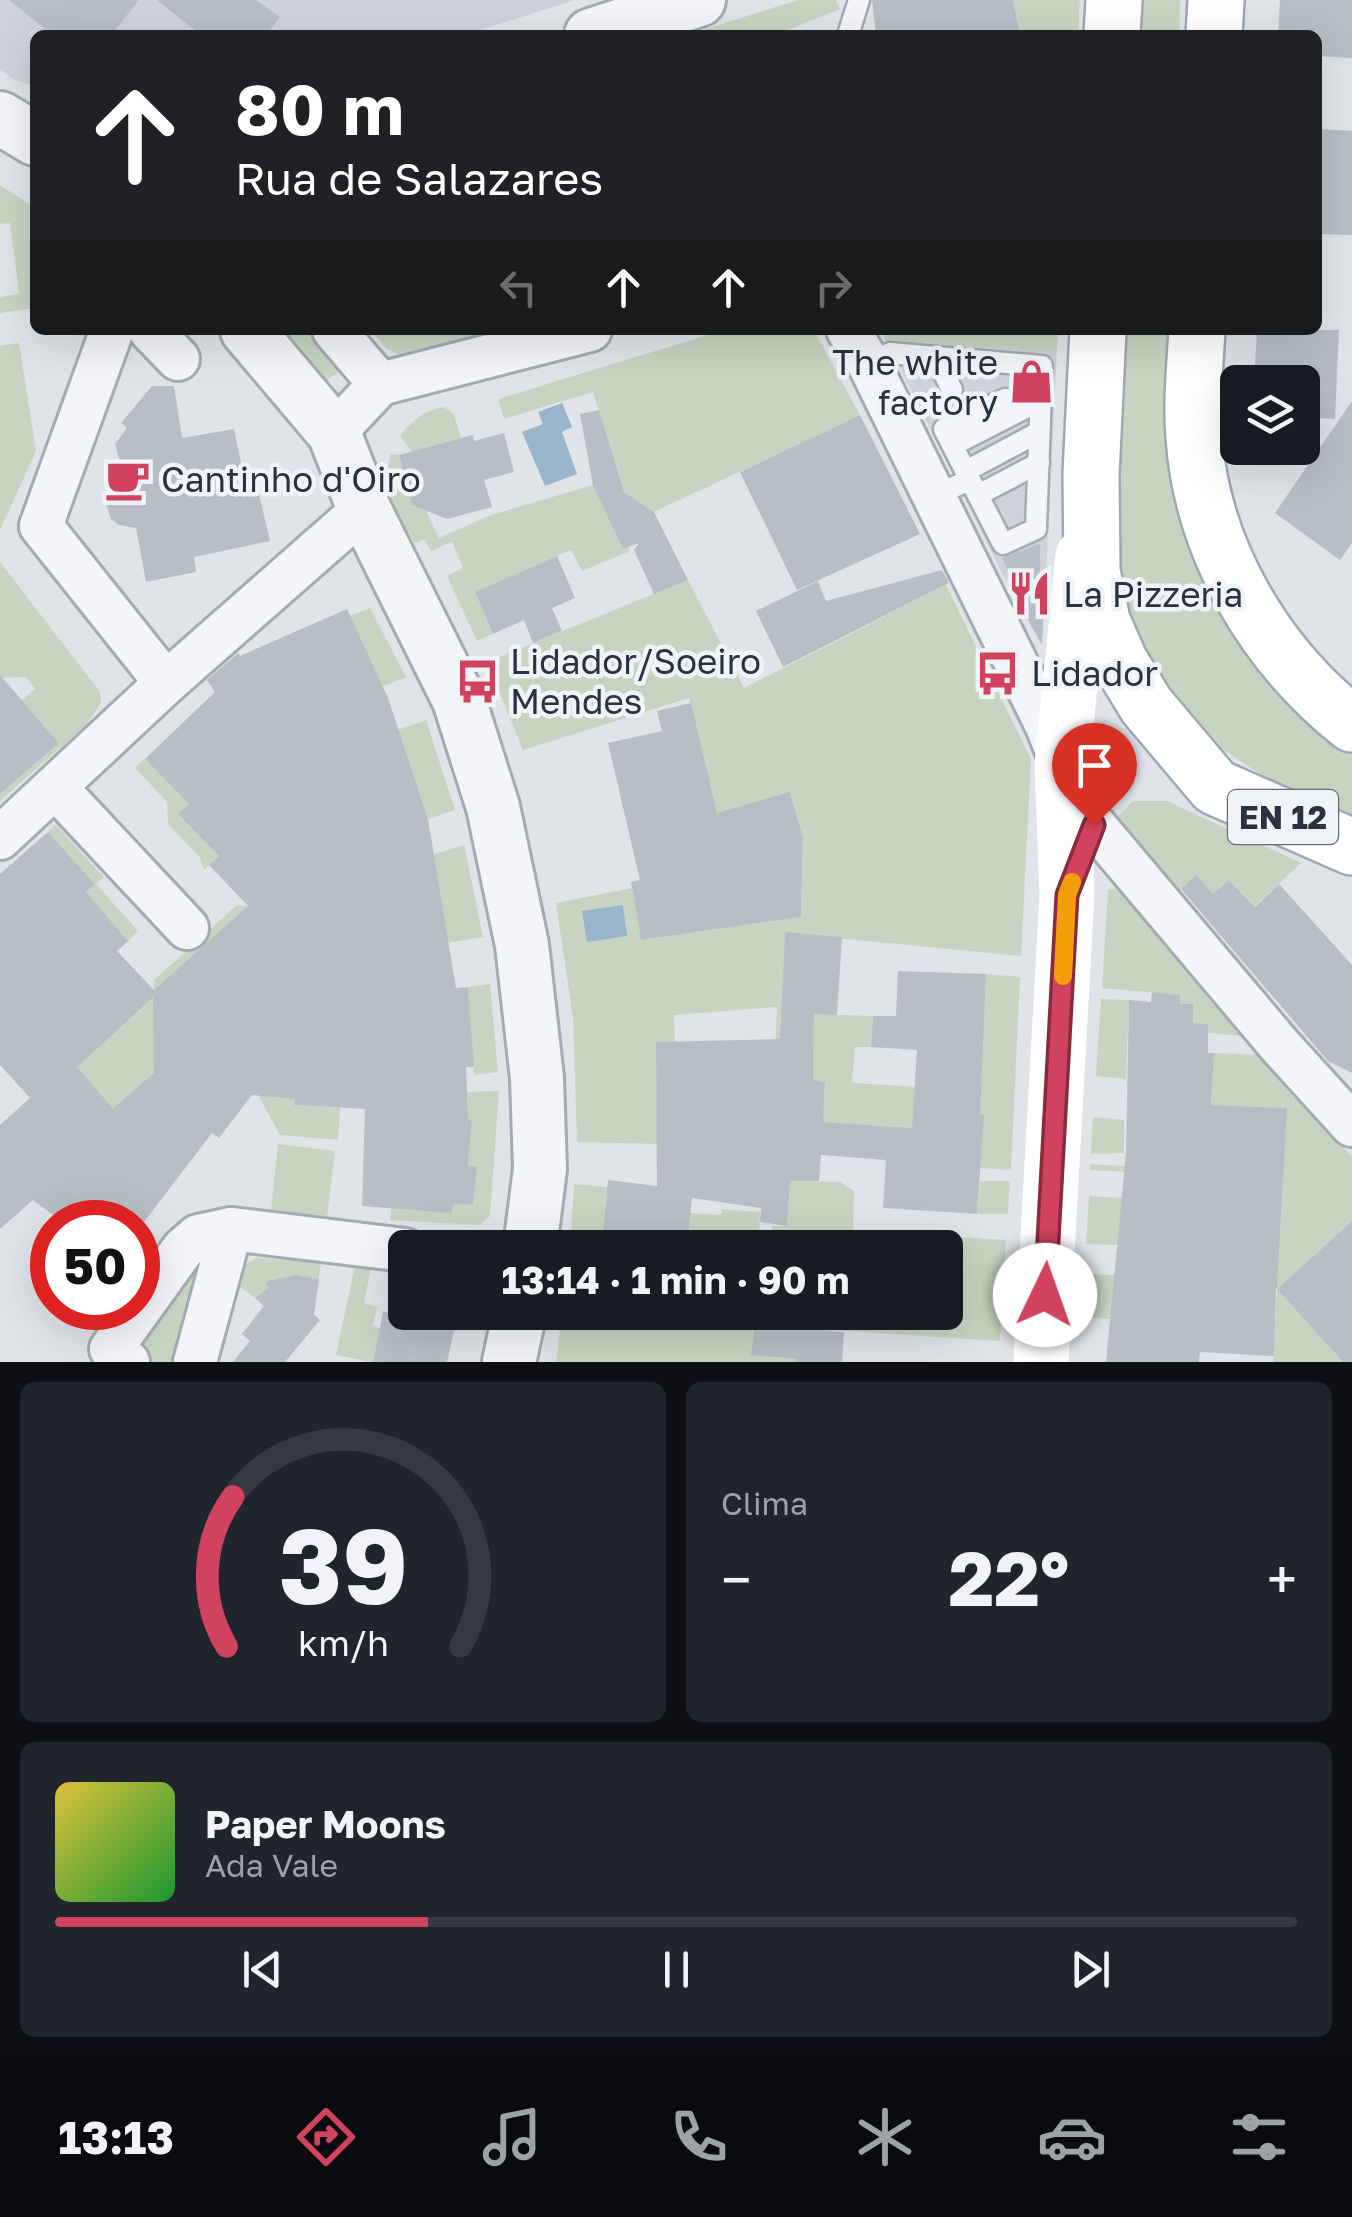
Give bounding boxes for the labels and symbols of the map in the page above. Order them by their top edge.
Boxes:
place label: The white factory [832,341,998,423]
shop icon: The white factory [1007,358,1055,406]
cafe icon: Cantinho d'Oiro [104,455,152,503]
place label: Cantinho d'Oiro [161,458,421,500]
restaurant icon: La Pizzeria [1006,570,1054,618]
place label: La Pizzeria [1063,573,1243,615]
place label: Lidador/Soeiro Mendes [510,640,761,722]
bus stop icon: Lidador [974,649,1022,697]
place label: Lidador [1031,652,1158,694]
bus stop icon: Lidador/Soeiro Mendes [453,657,501,705]
pin [1052,723,1137,826]
road number: EN 12 [1228,790,1338,844]
speed limit sign: 50 [30,1200,160,1330]
position arrow [993,1243,1097,1347]

